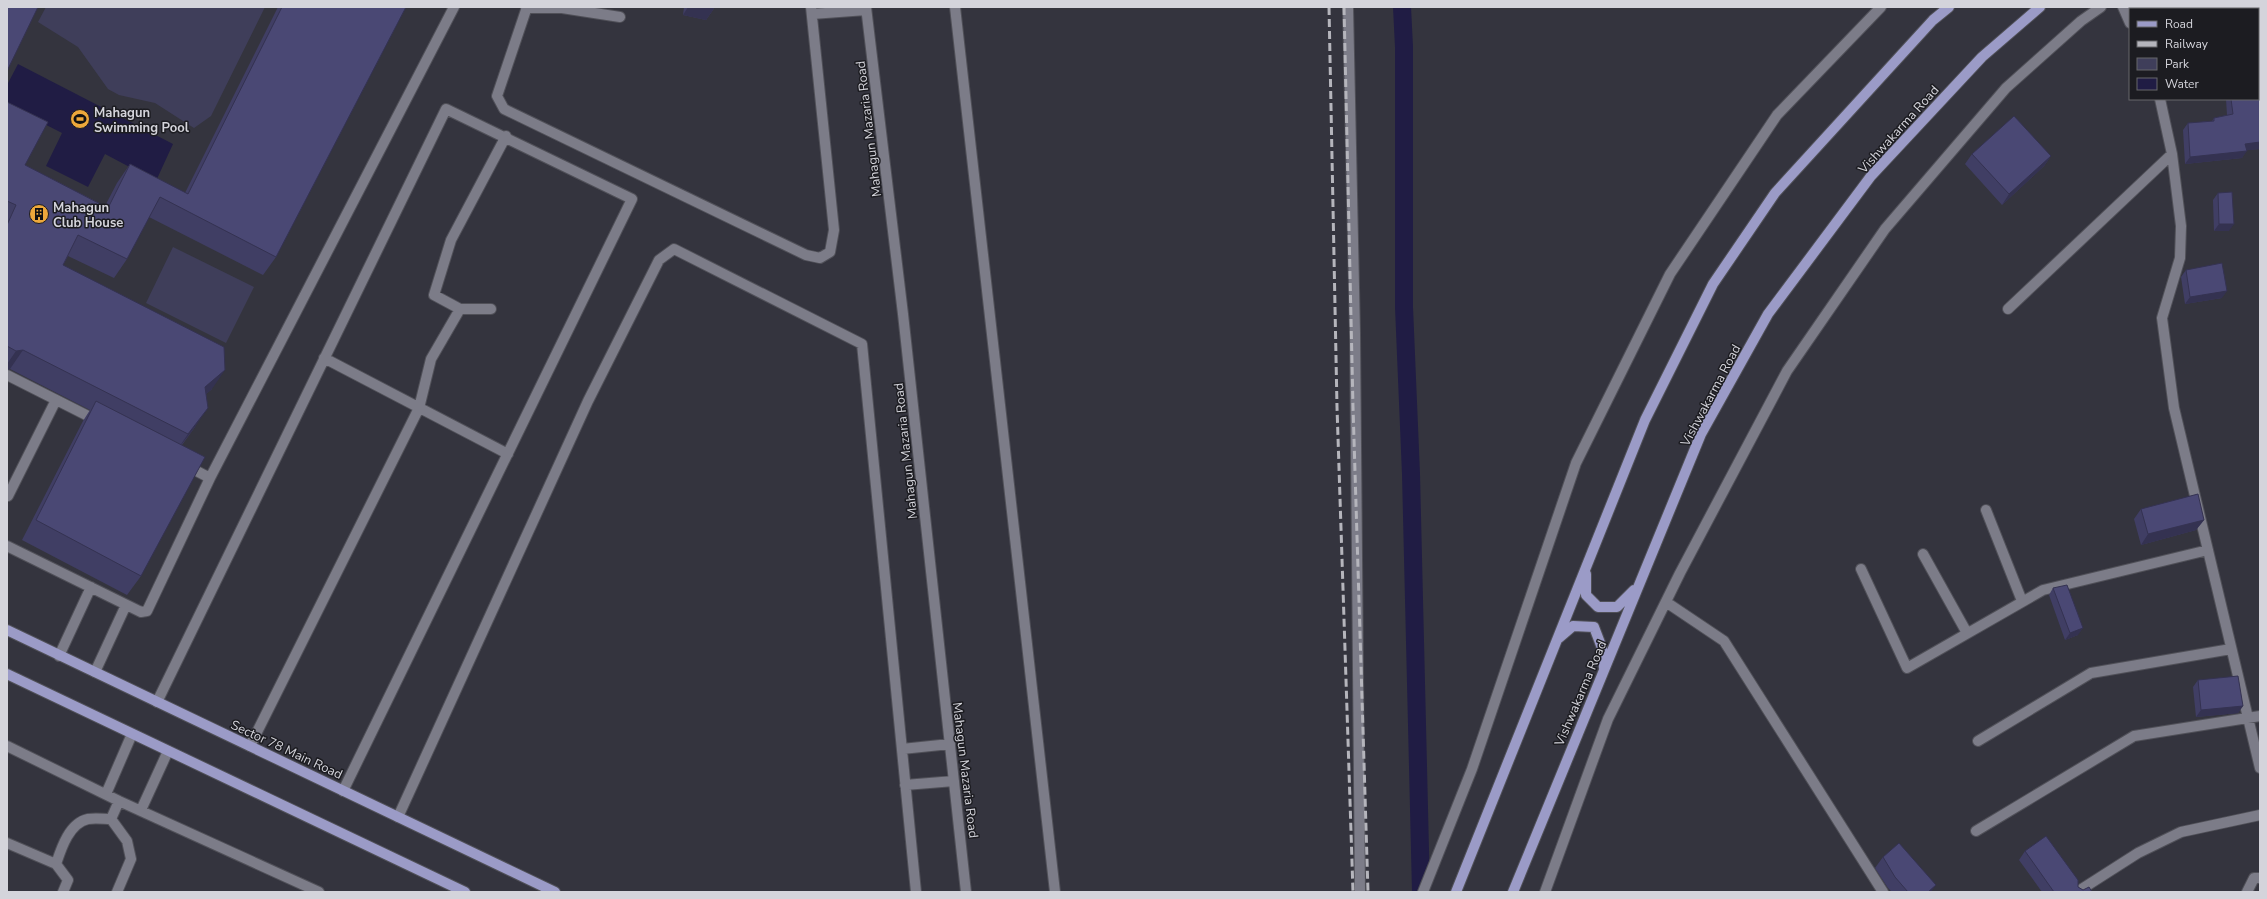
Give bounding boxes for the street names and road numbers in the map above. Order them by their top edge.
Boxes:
street label: Mahagun Mazaria Road [852,60,886,198]
street label: Vishwakarma Road [1854,82,1943,178]
street label: Vishwakarma Road [1676,341,1745,450]
street label: Mahagun Mazaria Road [890,382,922,520]
street label: Vishwakarma Road [1550,638,1611,750]
street label: Mahagun Mazaria Road [948,701,982,839]
street label: Sector 78 Main Road [228,716,345,784]

